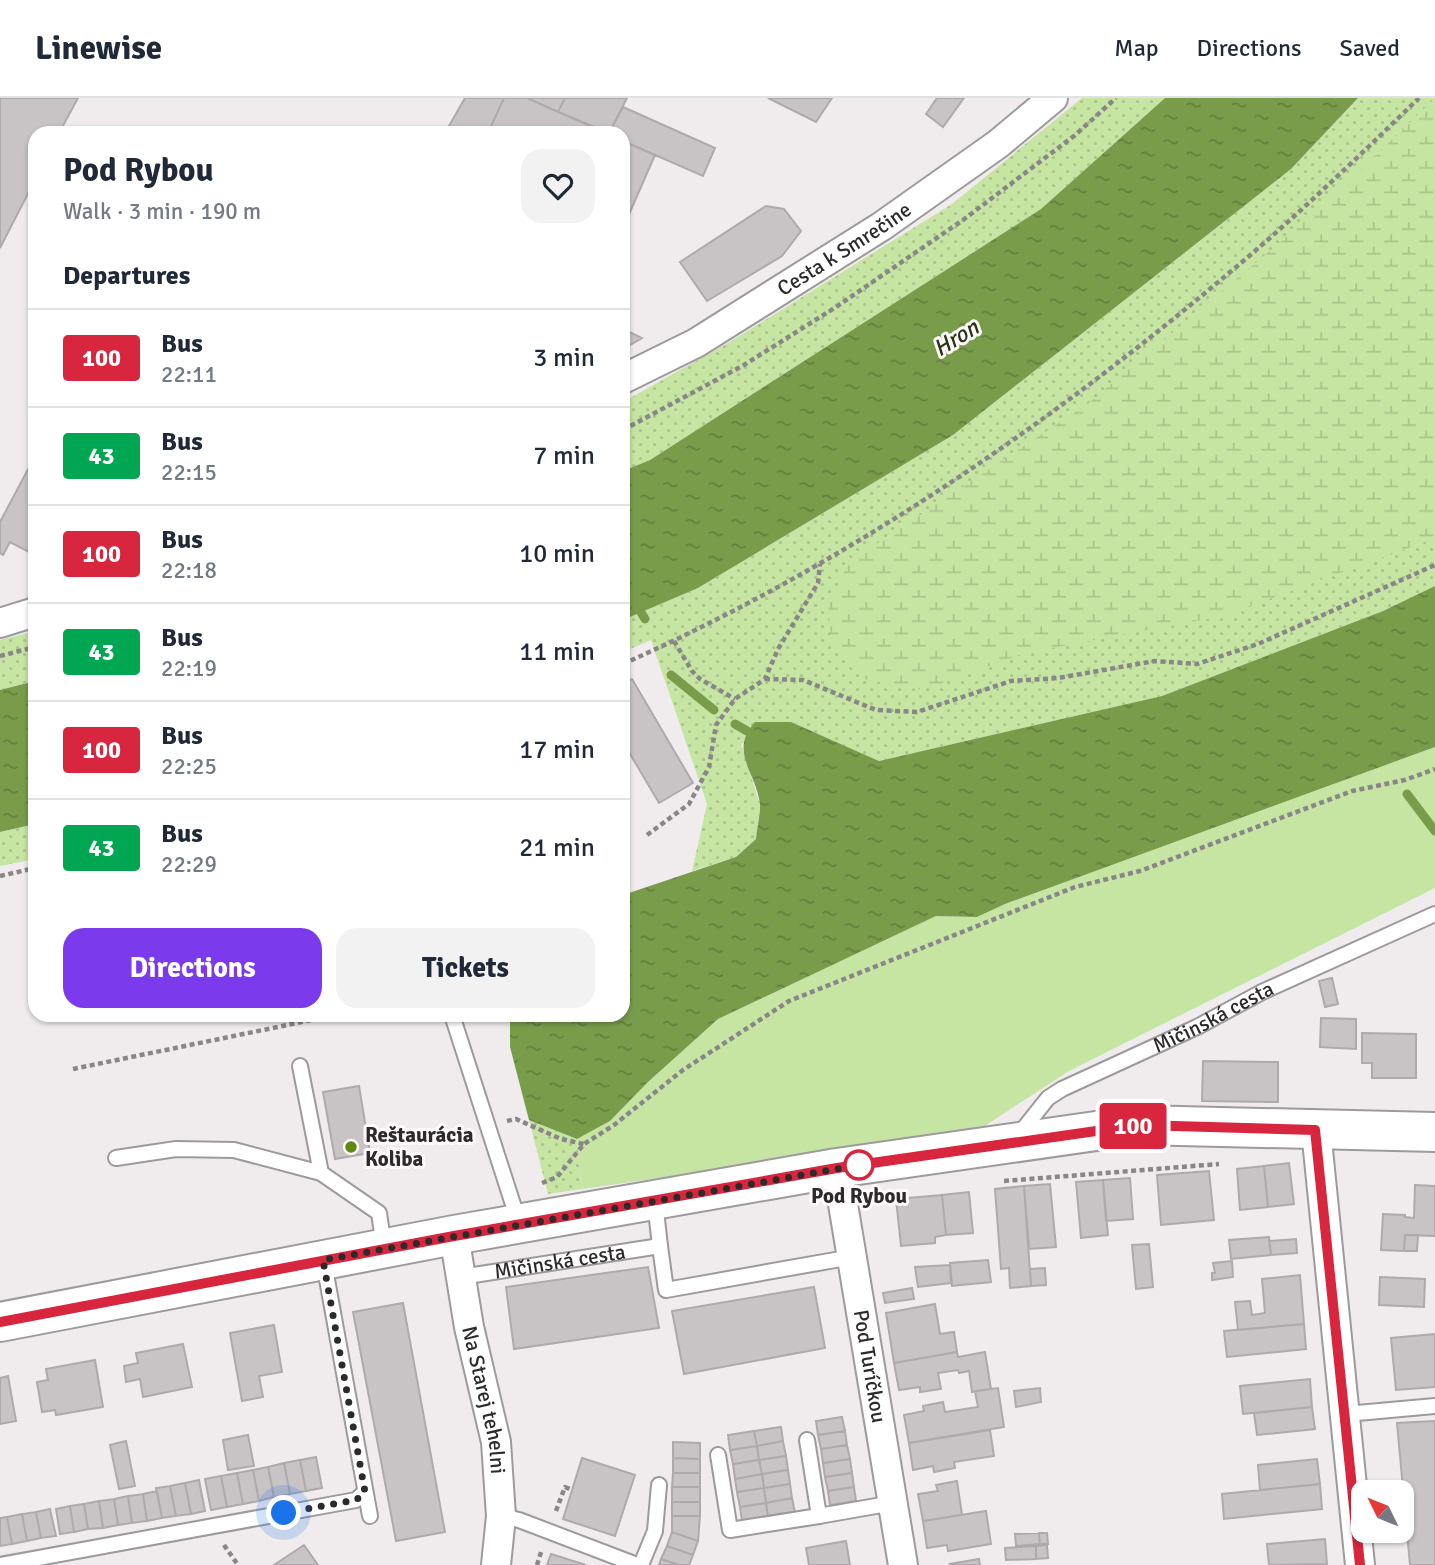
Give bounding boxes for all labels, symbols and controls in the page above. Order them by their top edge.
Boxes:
text: Linewise [35,28,162,69]
text: Map [1114,33,1159,63]
text: Directions [1197,33,1302,63]
text: Saved [1340,33,1400,63]
button: heart [521,149,595,223]
text: Pod Rybou [63,150,214,191]
street label: Cesta k Smrečine [772,196,916,302]
text: Walk · 3 min · 190 m [63,197,261,226]
text: Departures [63,260,190,292]
water label: Hron [928,312,985,363]
text: Bus [161,328,203,360]
text: 3 min [533,342,595,374]
text: 100 [82,343,121,373]
text: 22:11 [161,360,217,389]
text: Bus [161,426,203,458]
text: 7 min [533,440,595,472]
text: 43 [89,441,114,471]
text: 22:15 [161,458,217,487]
text: Bus [161,524,203,556]
text: 10 min [519,538,595,570]
text: 100 [82,539,121,569]
text: 22:18 [161,556,217,585]
text: Bus [161,622,203,654]
text: 11 min [519,636,595,668]
text: 43 [89,637,114,667]
text: 22:19 [161,654,217,683]
text: Bus [161,720,203,752]
text: 17 min [519,734,595,766]
text: 100 [82,735,121,765]
text: 22:25 [161,752,217,781]
text: Bus [161,818,203,850]
text: 21 min [519,832,595,864]
text: 43 [89,833,114,863]
text: 22:29 [161,850,217,879]
button: Directions [63,928,322,1008]
button: Tickets [336,928,595,1008]
street label: Mičinská cesta [1149,975,1278,1059]
line badge: 100 [1093,1103,1173,1149]
text: 100 [1114,1111,1152,1141]
place label: Reštaurácia Koliba [365,1122,474,1172]
marker: Reštaurácia Koliba [343,1139,359,1155]
marker: Pod Rybou [844,1150,874,1180]
place label: Pod Rybou [811,1183,907,1209]
street label: Mičinská cesta [492,1239,627,1285]
street label: Pod Turíčkou [848,1308,892,1425]
street label: Na Starej tehelni [456,1324,511,1475]
north arrow [1351,1480,1414,1544]
map controls [1351,1480,1414,1543]
your location [266,1495,301,1530]

